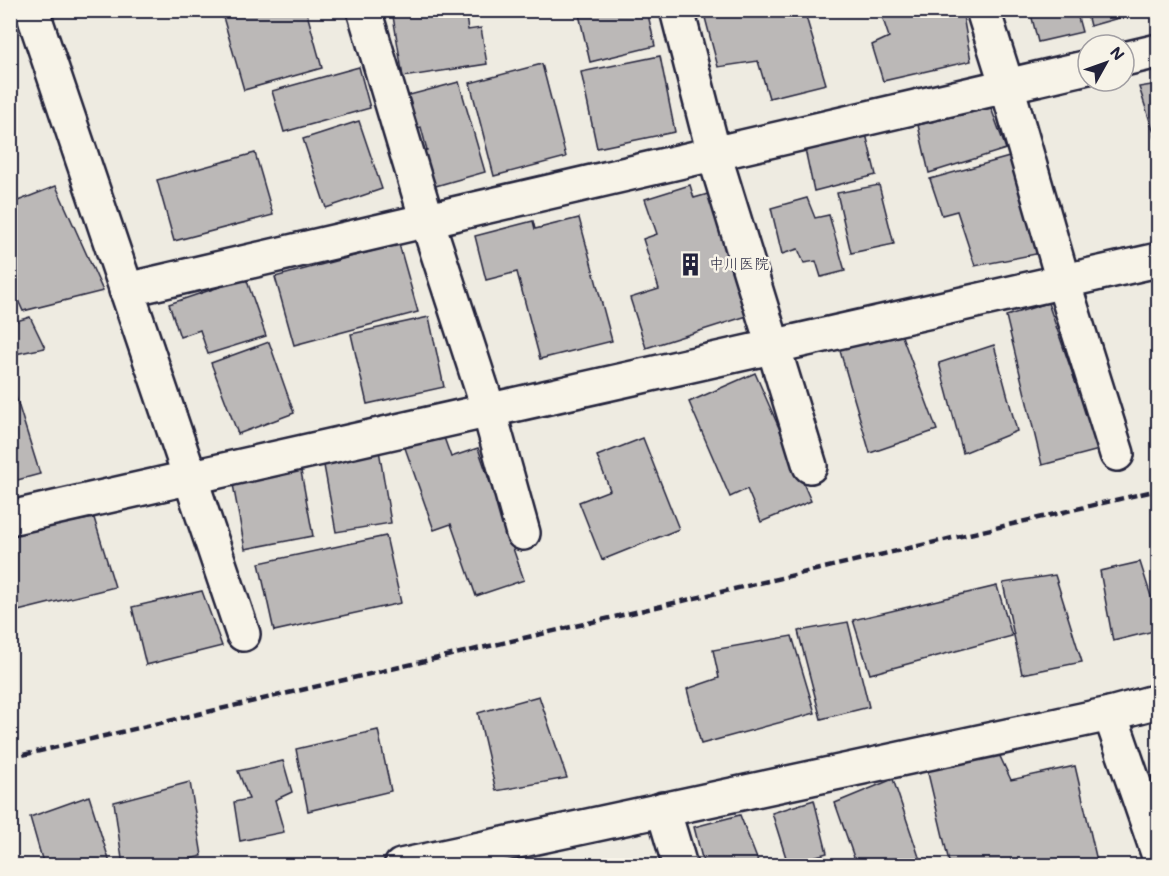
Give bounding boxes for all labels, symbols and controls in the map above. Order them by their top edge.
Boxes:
north arrow [1076,33,1136,93]
text: N [1106,42,1130,64]
building icon: 中川医院 [678,251,704,277]
place label: 中川医院 [709,253,769,273]

